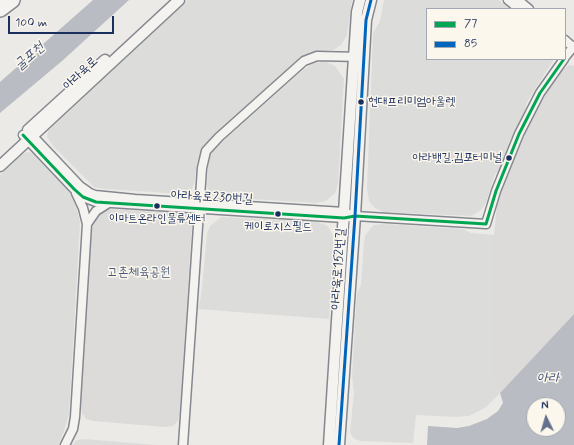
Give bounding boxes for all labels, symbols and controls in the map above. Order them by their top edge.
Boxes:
scale bar [10,8,116,34]
legend [426,8,566,60]
text: 100 m [15,15,47,31]
text: 77 [464,16,477,32]
text: 85 [464,36,477,52]
water label: 굴포천 [12,40,48,74]
street label: 아라육로 [60,54,102,94]
place label: 현대프리미엄아울렛 [368,95,455,109]
marker: 현대프리미엄아울렛 [356,97,366,107]
place label: 아라뱃길.김포터미널 [413,151,502,165]
marker: 아라뱃길.김포터미널 [504,153,514,163]
street label: 아라육로230번길 [171,188,253,208]
marker: 이마트온라인물류센터 [152,201,162,211]
marker: 케이로지스필드 [273,209,283,219]
place label: 이마트온라인물류센터 [109,212,205,226]
place label: 케이로지스필드 [244,220,312,234]
street label: 아라육로152번길 [328,228,350,310]
park label: 고촌체육공원 [108,265,170,281]
water label: 아라 [537,371,559,387]
north arrow [526,397,566,437]
text: N [541,399,549,413]

